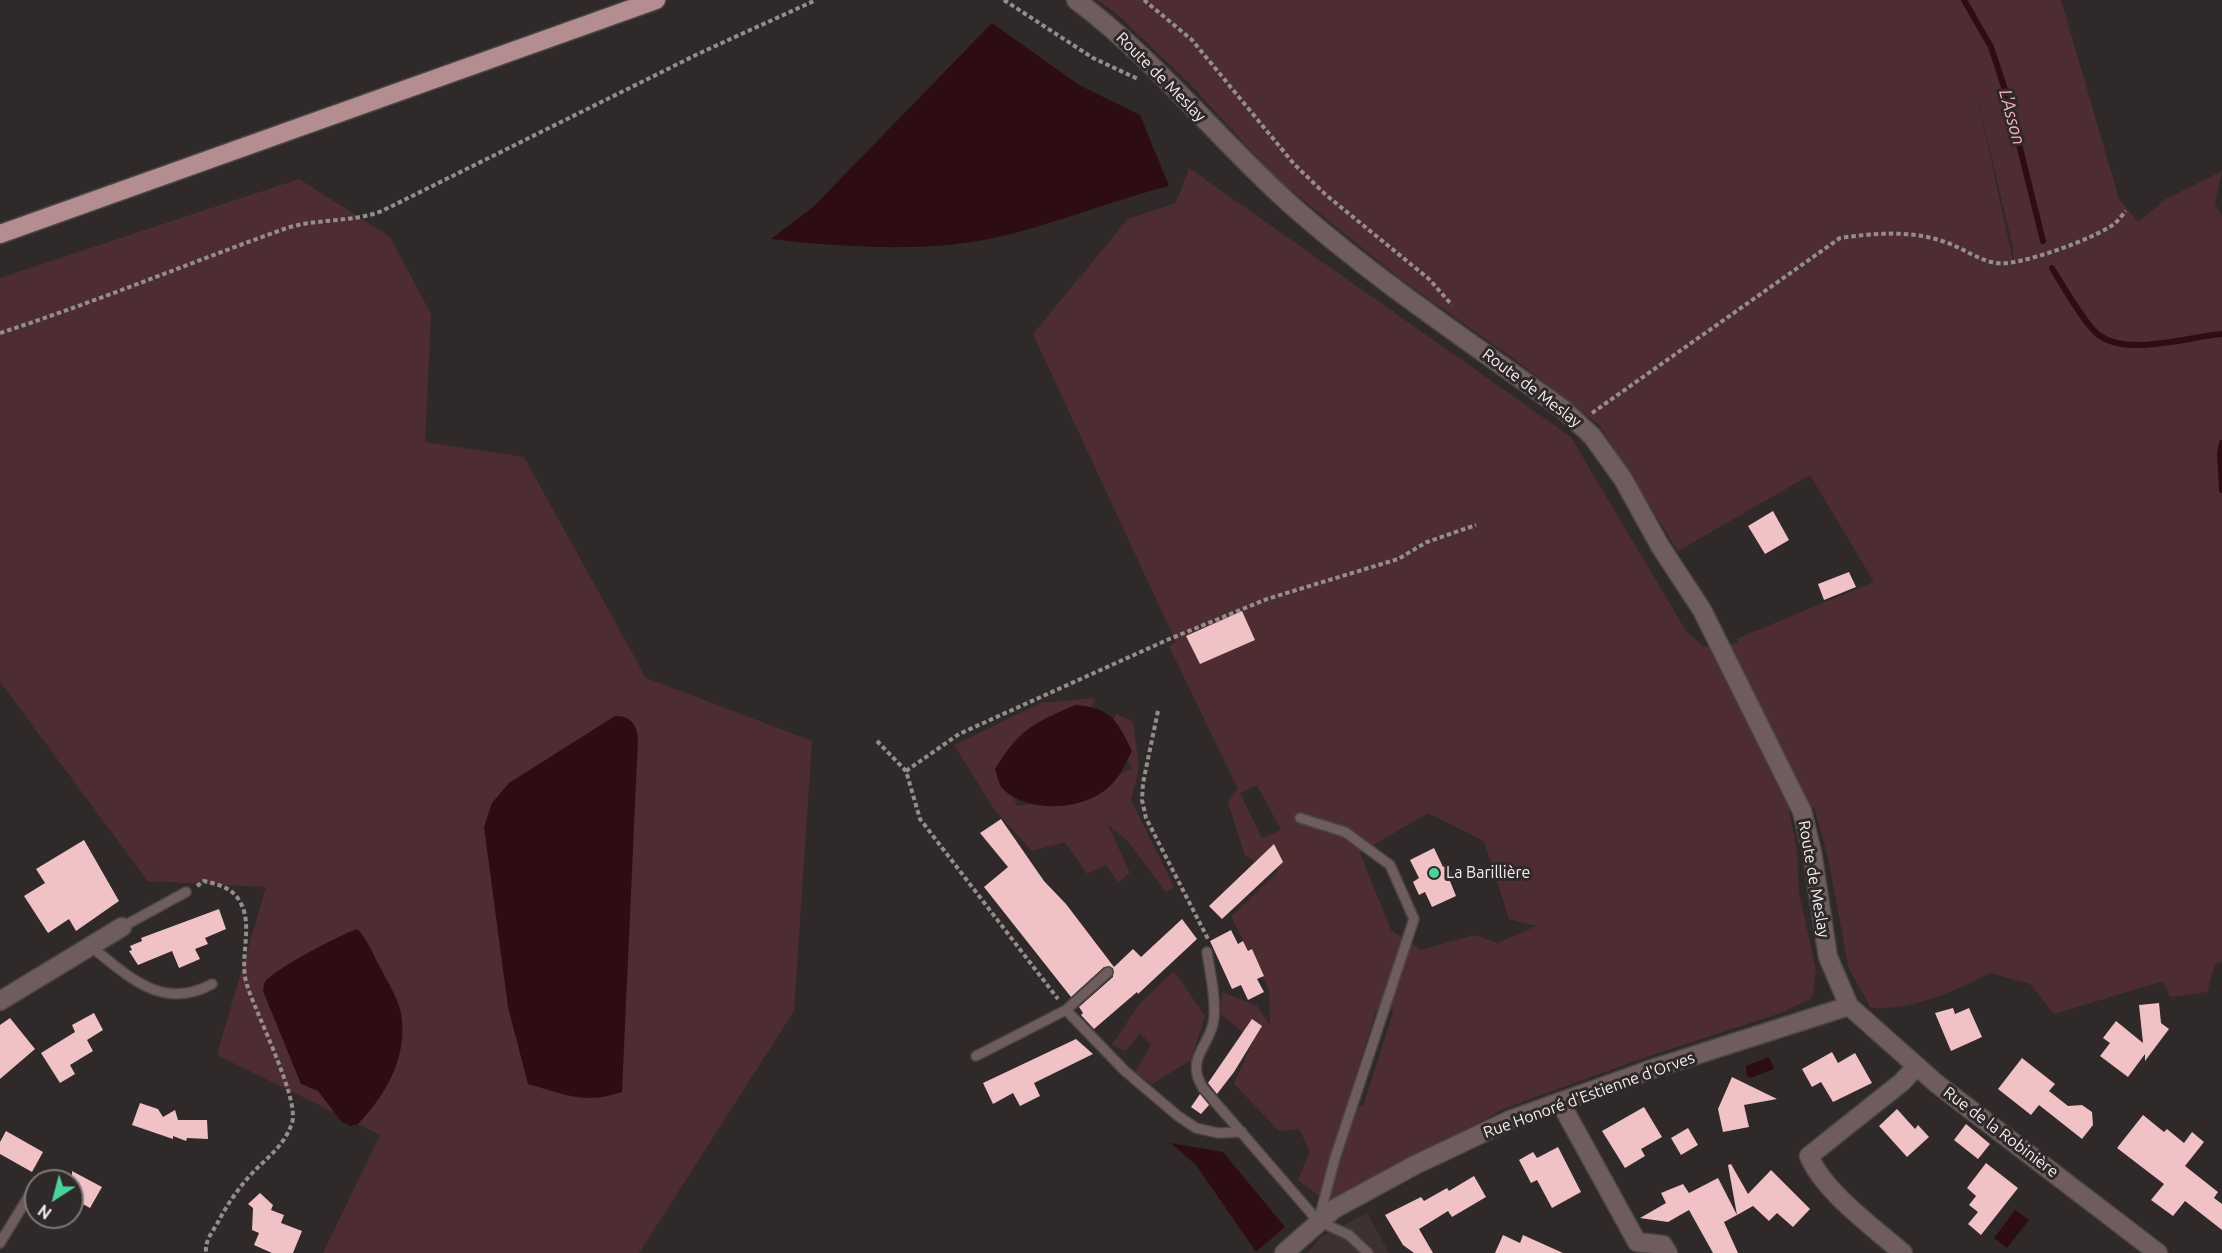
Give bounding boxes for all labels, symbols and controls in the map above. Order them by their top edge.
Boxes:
street label: Route de Meslay [1112,28,1210,126]
water label: L'Asson [1994,87,2030,147]
street label: Route de Meslay [1479,345,1585,431]
street label: Route de Meslay [1794,819,1834,939]
place label: La Barillière [1446,863,1530,883]
marker: La Barillière [1427,866,1441,880]
street label: Rue Honoré d'Estienne d'Orves [1481,1048,1697,1142]
street label: Rue de la Robinière [1940,1083,2062,1181]
north arrow [24,1169,84,1229]
text: N [34,1201,55,1223]

